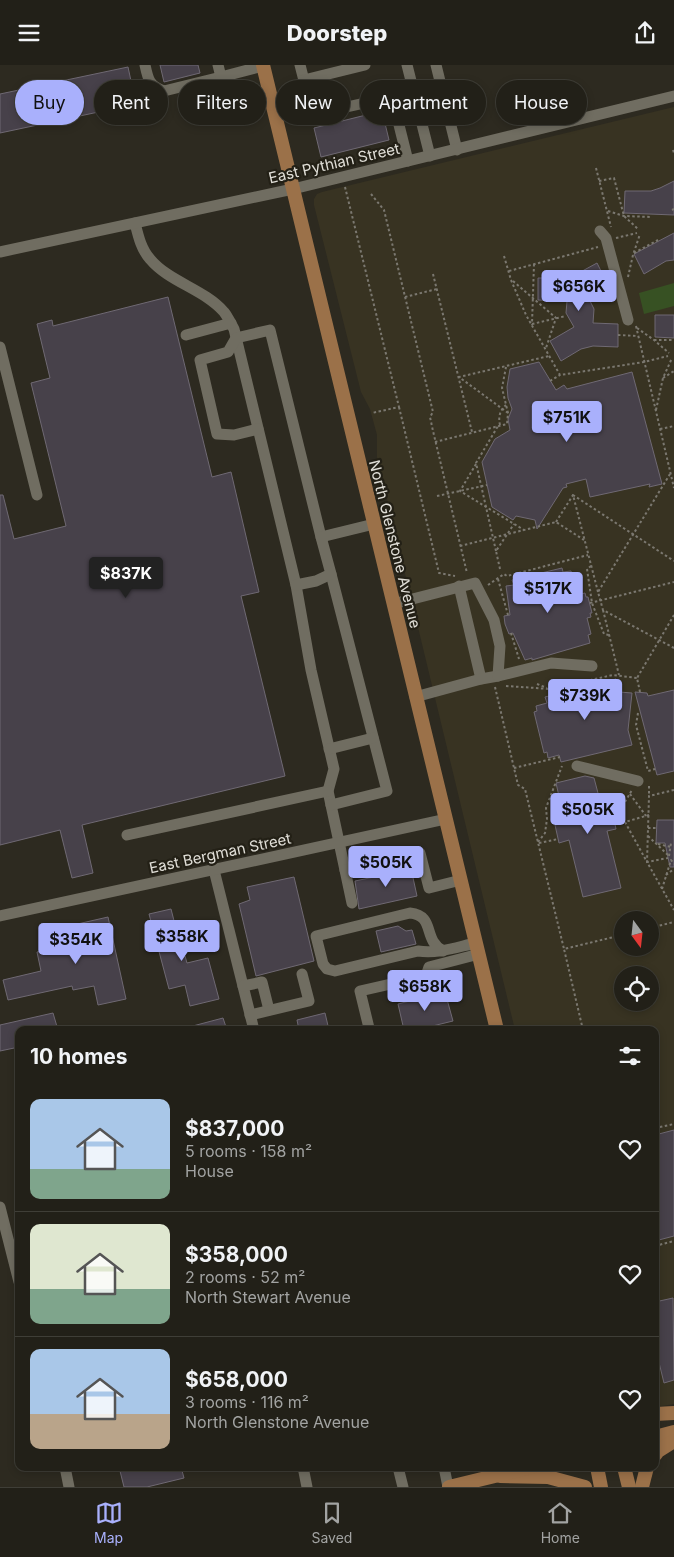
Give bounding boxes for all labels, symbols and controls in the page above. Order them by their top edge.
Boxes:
icon: menu [15,19,43,47]
icon: share [631,19,659,47]
text: Doorstep [287,20,387,46]
chip: Buy [15,80,84,125]
chip: Rent [94,80,168,125]
chip: Filters [178,80,266,125]
chip: New [276,80,350,125]
chip: Apartment [360,80,486,125]
chip: House [496,80,587,125]
street label: East Pythian Street [267,139,401,187]
pin: $656K [544,269,614,312]
text: $656K [553,276,606,296]
pin: $751K [532,401,602,443]
text: $751K [543,407,591,427]
street label: North Glenstone Avenue [365,458,425,630]
pin: $837K [91,557,161,599]
text: $837K [100,563,152,583]
pin: $517K [513,571,583,614]
text: $517K [524,578,572,598]
pin: $739K [550,679,620,721]
text: $739K [559,685,611,705]
pin: $505K [553,793,623,835]
text: $505K [561,799,615,819]
street label: East Bergman Street [147,829,293,877]
pin: $505K [351,845,421,888]
text: $505K [359,852,413,872]
north arrow [614,911,659,956]
map controls [614,911,659,1011]
pin: $358K [147,919,217,962]
pin: $354K [41,923,111,965]
text: $358K [156,926,208,946]
text: $354K [49,929,103,949]
button: locate [614,966,659,1011]
pin: $658K [390,969,460,1012]
text: $658K [398,976,452,996]
icon: filters [616,1042,644,1070]
text: 10 homes [30,1044,128,1069]
text: $837,000 [185,1116,284,1141]
icon: home [70,1119,130,1179]
icon: heart [616,1135,644,1163]
text: 5 rooms · 158 m² [185,1141,312,1161]
text: House [185,1161,234,1181]
text: $358,000 [185,1242,288,1267]
icon: home [70,1244,130,1304]
icon: heart [616,1260,644,1288]
text: 2 rooms · 52 m² [185,1267,305,1287]
text: North Stewart Avenue [185,1287,351,1307]
text: $658,000 [185,1367,288,1392]
icon: home [70,1369,130,1429]
icon: heart [616,1385,644,1413]
text: 3 rooms · 116 m² [185,1392,309,1412]
text: North Glenstone Avenue [185,1412,369,1432]
tab: Map [94,1499,123,1546]
tab: Saved [311,1499,352,1546]
tab: Home [541,1499,580,1546]

